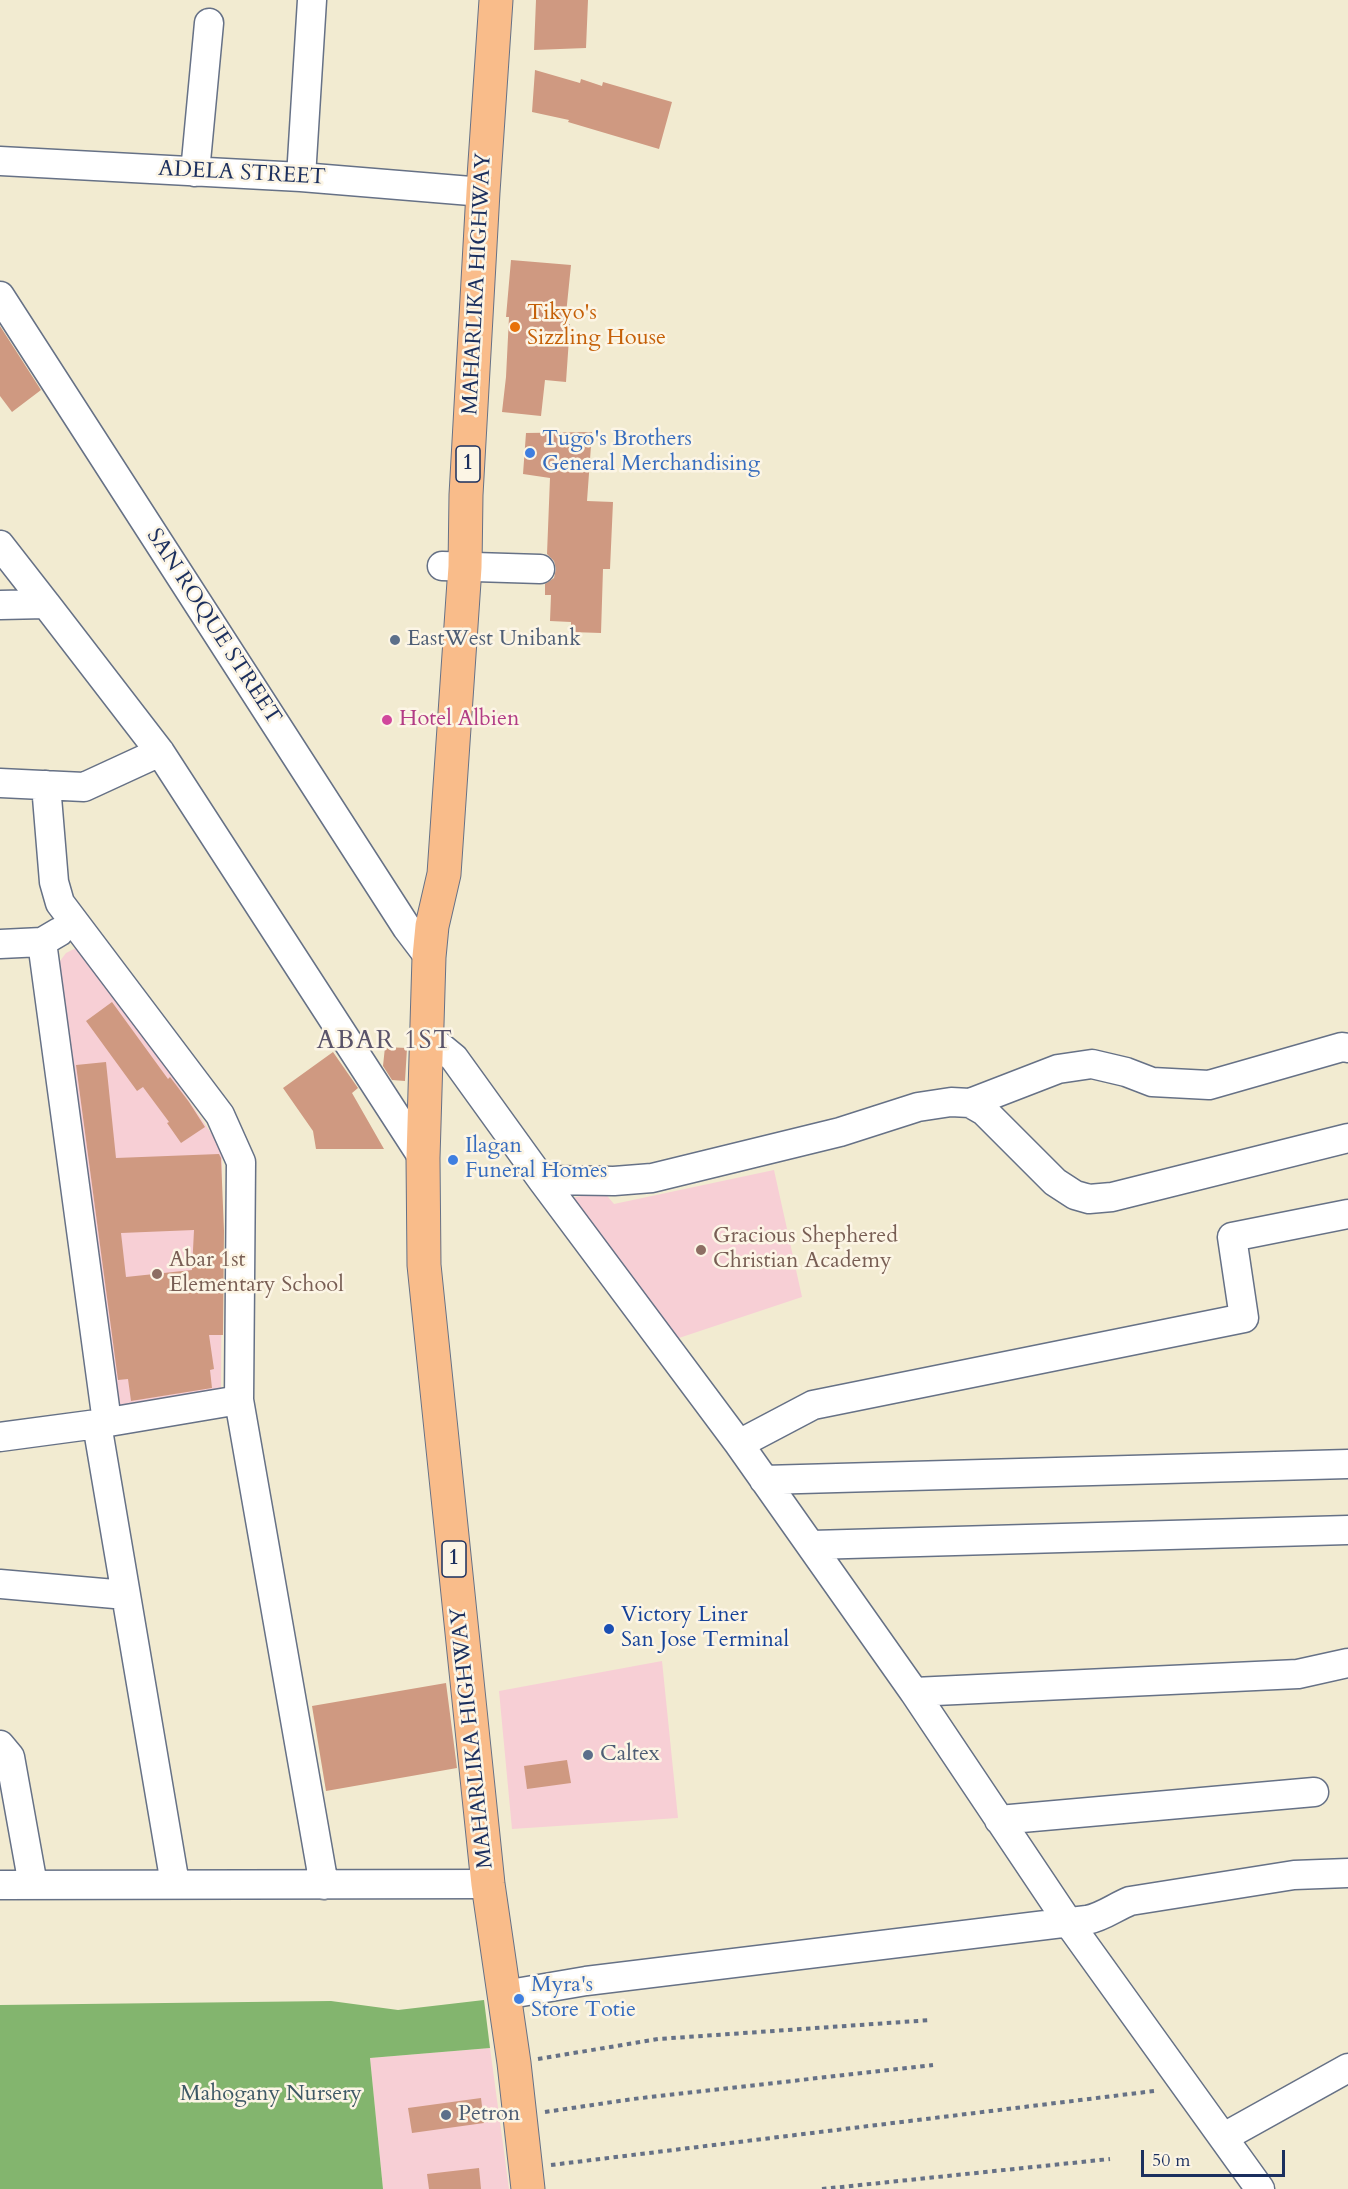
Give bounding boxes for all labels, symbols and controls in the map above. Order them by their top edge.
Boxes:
street label: MAHARLIKA HIGHWAY [458,152,498,416]
street label: ADELA STREET [158,156,326,192]
place label: Tikyo's Sizzling House [527,301,666,352]
marker: Tikyo's Sizzling House [508,320,522,334]
place label: Tugo's Brothers General Merchandising [542,427,760,478]
road number: 1 [456,446,480,482]
marker: Tugo's Brothers General Merchandising [523,446,537,460]
street label: SAN ROQUE STREET [140,524,286,730]
place label: EastWest Unibank [407,627,581,653]
marker: EastWest Unibank [388,633,402,647]
place label: Hotel Albien [399,707,519,733]
marker: Hotel Albien [380,713,394,727]
district label: ABAR 1ST [316,1026,454,1058]
place label: Ilagan Funeral Homes [465,1134,607,1186]
marker: Ilagan Funeral Homes [446,1153,460,1167]
place label: Gracious Shephered Christian Academy [713,1224,898,1276]
marker: Gracious Shephered Christian Academy [694,1243,708,1257]
place label: Abar 1st Elementary School [169,1248,344,1300]
marker: Abar 1st Elementary School [150,1267,164,1281]
road number: 1 [442,1541,466,1577]
place label: Victory Liner San Jose Terminal [621,1603,789,1654]
street label: MAHARLIKA HIGHWAY [446,1606,500,1870]
marker: Victory Liner San Jose Terminal [602,1622,616,1636]
place label: Caltex [600,1742,660,1768]
marker: Caltex [581,1748,595,1762]
place label: Myra's Store Totie [531,1973,636,2024]
marker: Myra's Store Totie [512,1992,526,2006]
park label: Mahogany Nursery [180,2082,362,2108]
place label: Petron [458,2102,520,2128]
marker: Petron [439,2108,453,2122]
scale bar [1144,2138,1288,2176]
text: 50 m [1152,2148,1191,2173]

